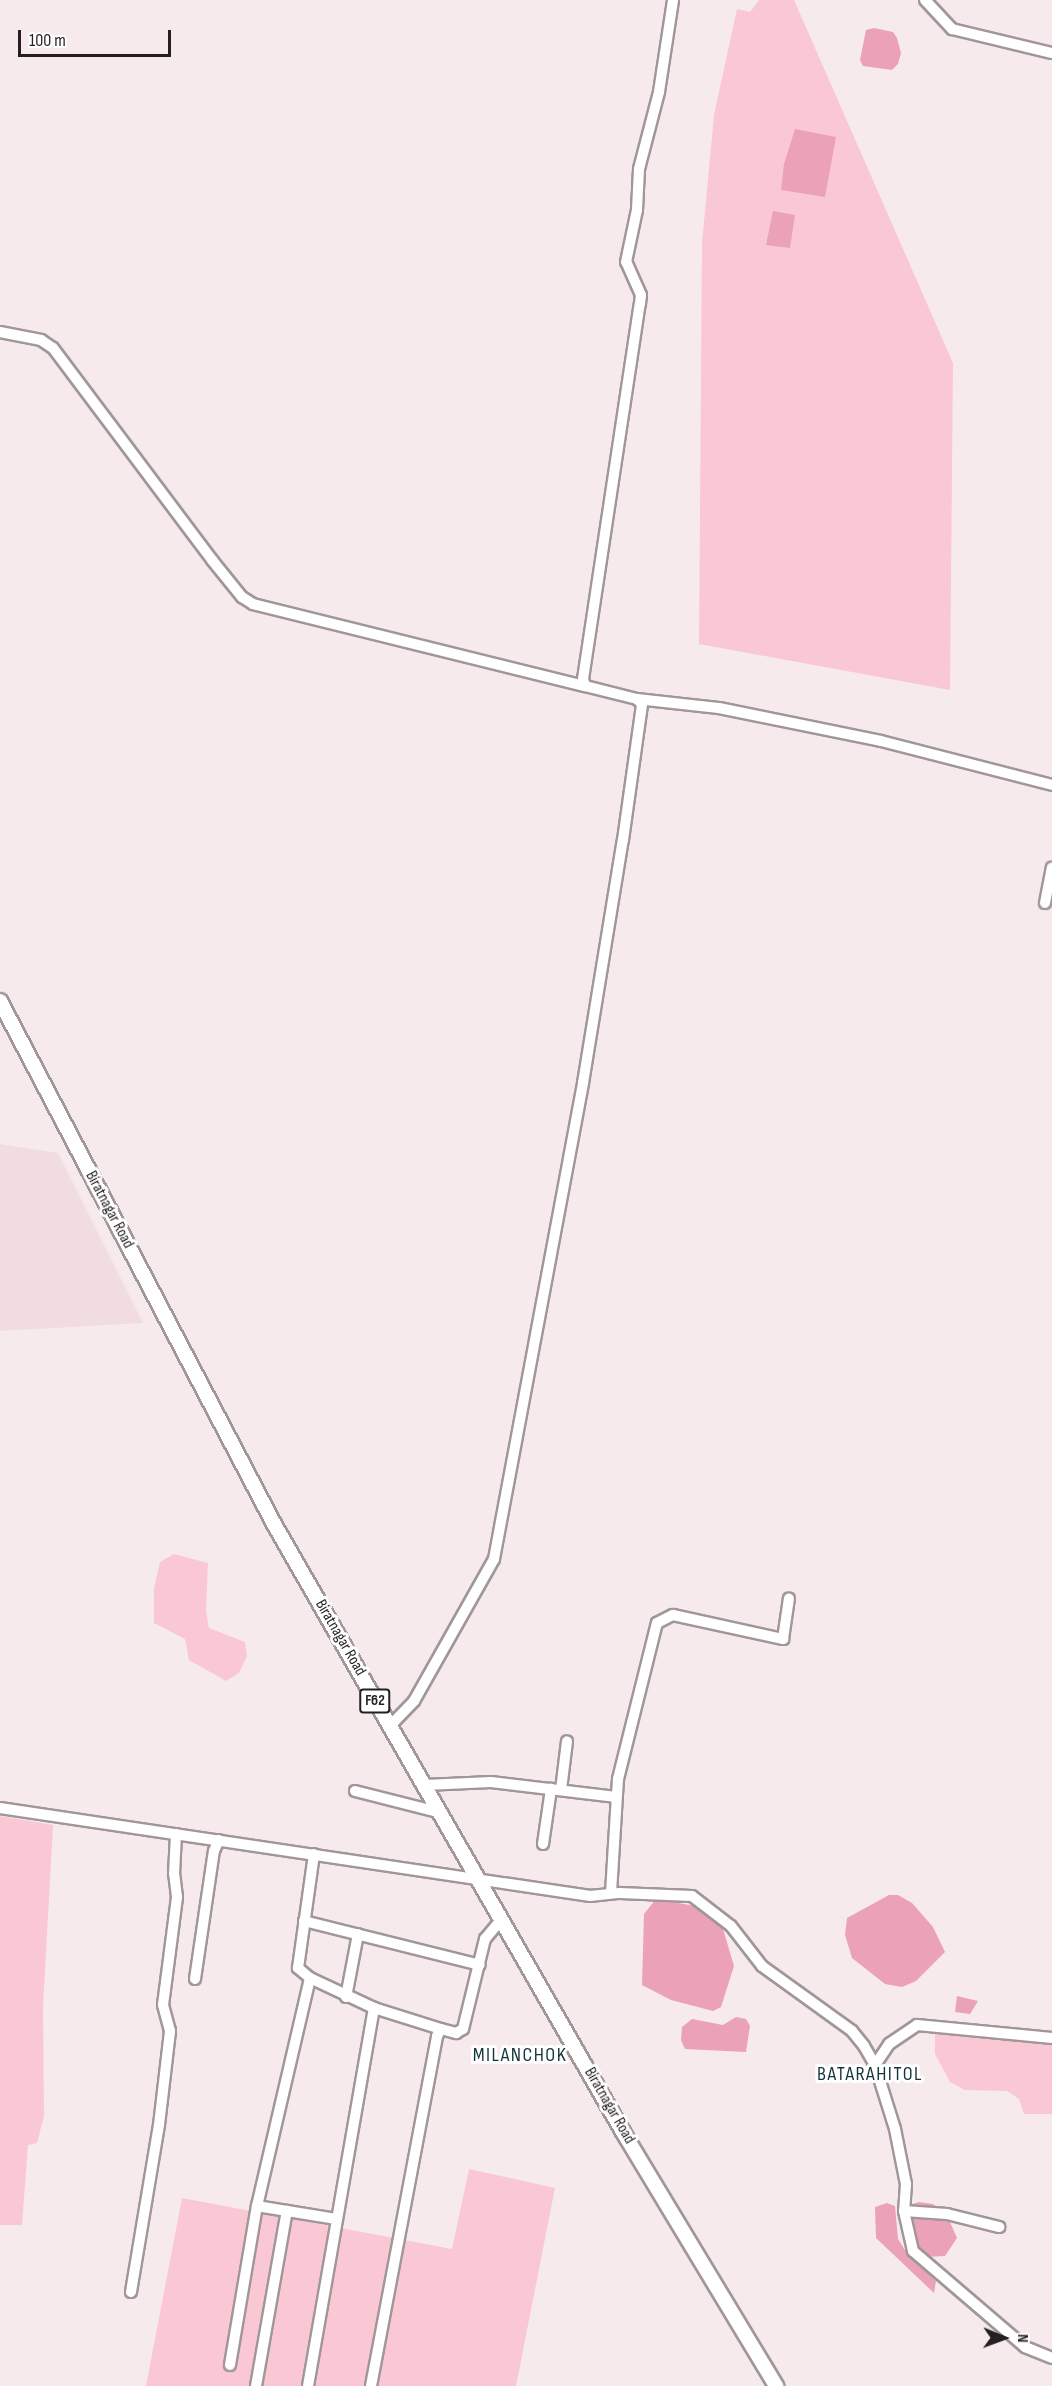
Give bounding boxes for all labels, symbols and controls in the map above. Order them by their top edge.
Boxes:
scale bar [21,18,174,56]
text: 100 m [29,30,66,51]
street label: Biratnagar Road [81,1168,137,1252]
street label: Biratnagar Road [311,1597,369,1679]
road number: F62 [358,1689,392,1713]
district label: MILANCHOK [473,2043,567,2067]
district label: BATARAHITOL [817,2062,923,2086]
street label: Biratnagar Road [580,2065,638,2147]
north arrow [974,2308,1034,2368]
text: N [1013,2334,1032,2343]

